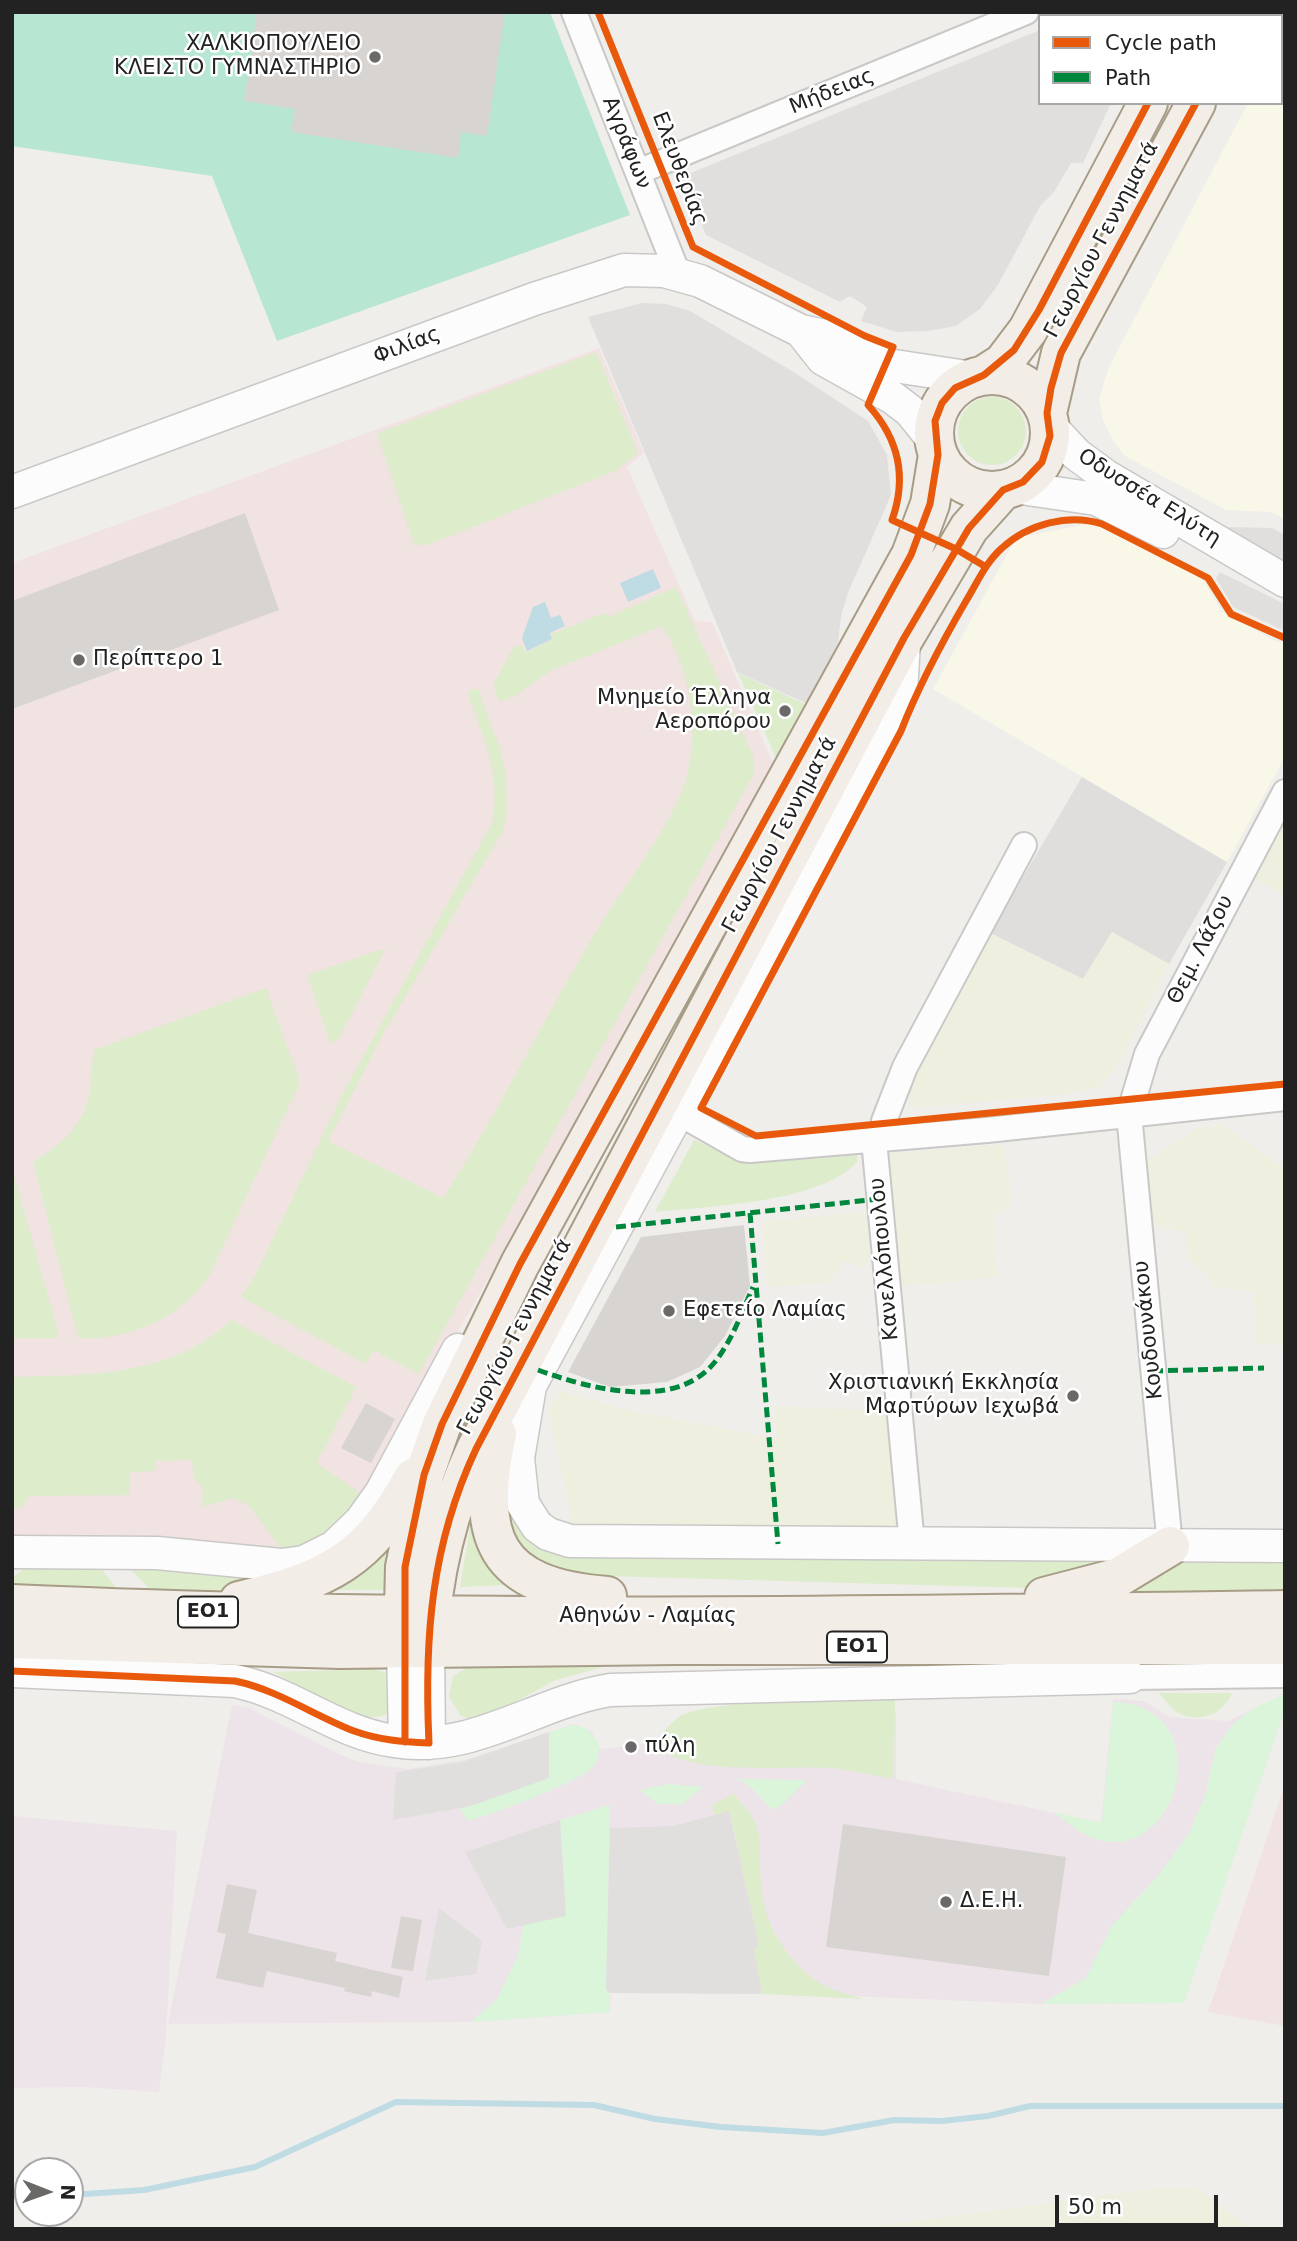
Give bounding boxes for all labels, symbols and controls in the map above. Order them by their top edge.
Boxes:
legend [1038,14,1283,105]
text: Cycle path [1105,31,1217,55]
place label: ΧΑΛΚΙΟΠΟΥΛΕΙΟ ΚΛΕΙΣΤΟ ΓΥΜΝΑΣΤΗΡΙΟ [114,32,361,82]
marker: ΧΑΛΚΙΟΠΟΥΛΕΙΟ ΚΛΕΙΣΤΟ ΓΥΜΝΑΣΤΗΡΙΟ [367,49,383,65]
street label: Μήδειας [786,64,878,120]
text: Path [1105,66,1151,90]
street label: Αγράφων [596,93,656,193]
street label: Ελευθερίας [646,108,712,230]
street label: Γεωργίου Γεννηματά [1040,138,1164,342]
street label: Φιλίας [370,322,444,370]
street label: Οδυσσέα Ελύτη [1073,444,1225,552]
place label: Περίπτερο 1 [93,647,223,673]
marker: Περίπτερο 1 [71,652,87,668]
place label: Μνημείο Έλληνα Αεροπόρου [597,686,771,736]
marker: Μνημείο Έλληνα Αεροπόρου [777,703,793,719]
street label: Γεωργίου Γεννηματά [718,733,842,937]
street label: Θεμ. Λάζου [1163,891,1239,1009]
street label: Κανελλόπουλου [865,1176,905,1342]
street label: Γεωργίου Γεννηματά [453,1235,577,1439]
street label: Κουδουνάκου [1129,1259,1169,1401]
place label: Εφετείο Λαμίας [683,1298,847,1324]
marker: Εφετείο Λαμίας [661,1303,677,1319]
place label: Χριστιανική Εκκλησία Μαρτύρων Ιεχωβά [828,1371,1059,1421]
marker: Χριστιανική Εκκλησία Μαρτύρων Ιεχωβά [1065,1388,1081,1404]
road number: ΕΟ1 [178,1596,238,1628]
street label: Αθηνών - Λαμίας [559,1604,737,1630]
road number: ΕΟ1 [827,1632,887,1662]
place label: πύλη [645,1734,696,1760]
marker: πύλη [623,1739,639,1755]
place label: Δ.Ε.Η. [960,1889,1023,1915]
marker: Δ.Ε.Η. [938,1894,954,1910]
north arrow [14,2157,84,2227]
scale bar [1059,2182,1222,2226]
text: N [57,2184,79,2200]
text: 50 m [1068,2195,1122,2219]

